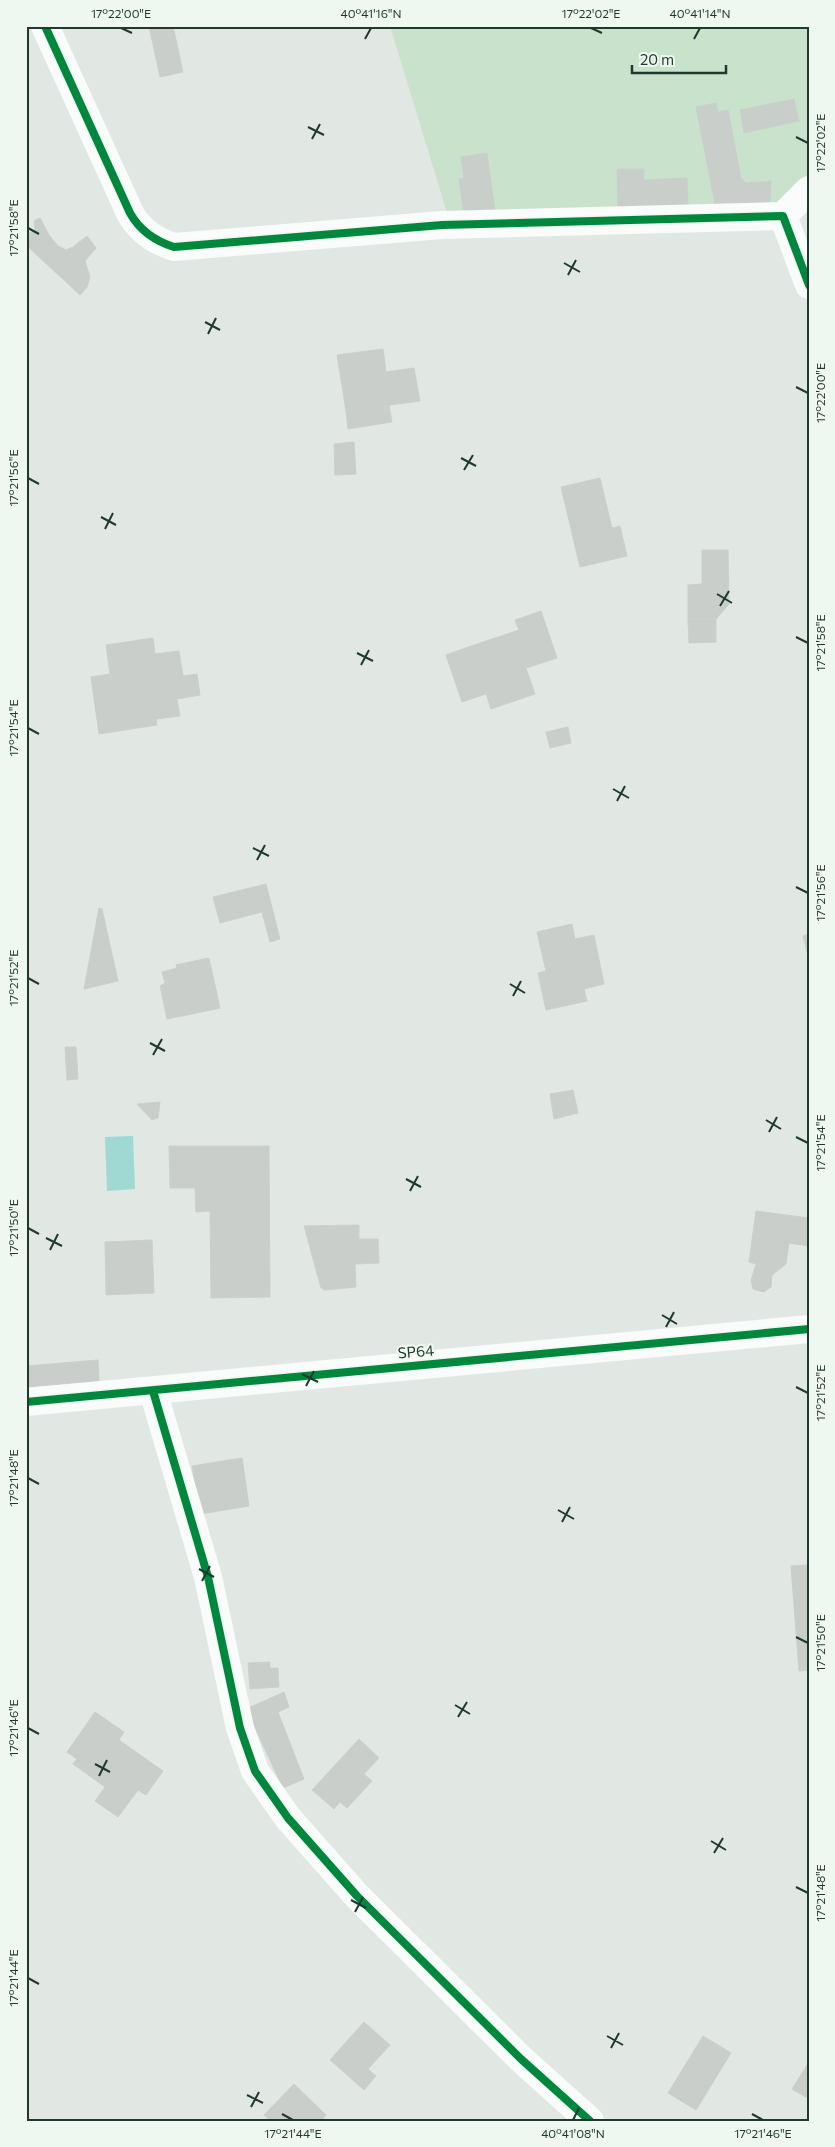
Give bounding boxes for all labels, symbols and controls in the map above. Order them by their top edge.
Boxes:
text: 17°22'00"E [91,6,151,20]
text: 40°41'16"N [341,6,401,20]
text: 17°22'02"E [562,6,620,20]
text: 40°41'14"N [670,6,730,20]
scale bar [632,42,726,74]
text: 20 m [640,50,674,68]
text: 17°22'02"E [813,114,827,172]
text: 17°21'58"E [6,199,20,257]
text: 17°22'00"E [813,363,827,423]
text: 17°21'56"E [6,449,20,507]
text: 17°21'58"E [813,614,827,672]
text: 17°21'54"E [6,699,20,757]
text: 17°21'56"E [813,864,827,922]
text: 17°21'52"E [6,950,20,1006]
text: 17°21'54"E [813,1114,827,1172]
text: 17°21'50"E [6,1199,20,1257]
street label: SP64 [397,1340,435,1362]
text: 17°21'52"E [813,1365,827,1421]
text: 17°21'48"E [6,1449,20,1507]
text: 17°21'50"E [813,1614,827,1672]
text: 17°21'46"E [6,1699,20,1757]
text: 17°21'48"E [813,1864,827,1922]
text: 17°21'44"E [6,1949,20,2007]
text: 17°21'44"E [264,2126,322,2140]
text: 40°41'08"N [541,2126,605,2140]
text: 17°21'46"E [734,2126,792,2140]

